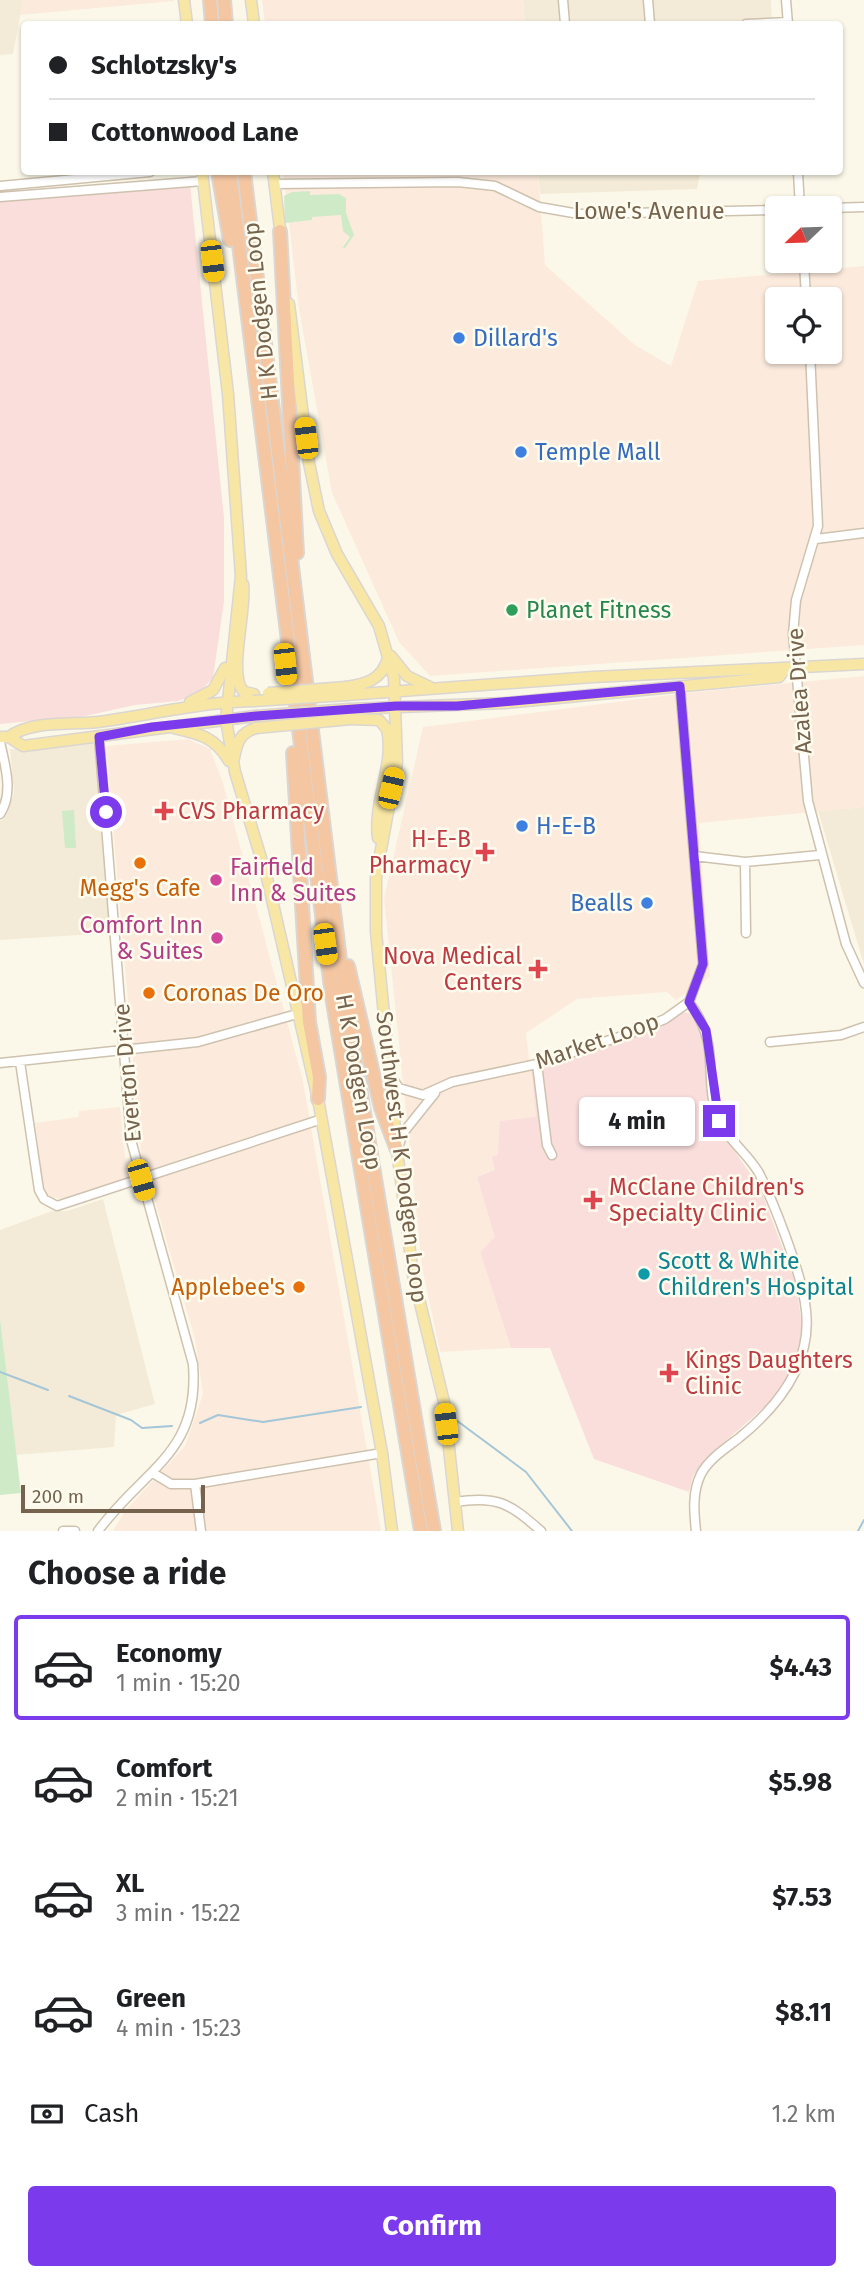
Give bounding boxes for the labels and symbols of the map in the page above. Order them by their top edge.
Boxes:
north arrow [765,196,842,273]
street label: Lowe's Avenue [573,197,725,225]
street label: H K Dodgen Loop [237,221,283,401]
car [200,239,225,283]
place label: Dillard's [473,324,558,352]
marker: Dillard's [451,330,467,346]
car [294,416,319,460]
place label: Temple Mall [535,438,661,466]
marker: Temple Mall [513,444,529,460]
place label: Planet Fitness [526,596,671,624]
marker: Planet Fitness [504,602,520,618]
street label: Azalea Drive [781,627,817,755]
car [273,642,298,686]
car [377,765,406,811]
route start [90,796,122,828]
place label: CVS Pharmacy [178,797,325,825]
marker: CVS Pharmacy [156,803,172,819]
place label: H-E-B [536,812,596,840]
marker: H-E-B [514,818,530,834]
place label: H-E-B Pharmacy [369,825,472,879]
marker: H-E-B Pharmacy [477,844,493,860]
place label: Fairfield Inn & Suites [230,853,356,907]
marker: Megg's Cafe [132,855,148,871]
marker: Fairfield Inn & Suites [208,872,224,888]
place label: Megg's Cafe [79,874,201,902]
place label: Bealls [570,889,633,917]
marker: Bealls [639,895,655,911]
place label: Comfort Inn & Suites [80,911,203,965]
car [312,922,339,966]
marker: Comfort Inn & Suites [209,930,225,946]
place label: Nova Medical Centers [383,942,522,996]
marker: Nova Medical Centers [528,959,548,979]
place label: Coronas De Oro [163,979,324,1007]
marker: Coronas De Oro [141,985,157,1001]
street label: H K Dodgen Loop [330,992,388,1172]
street label: Everton Drive [107,1002,147,1144]
street label: Market Loop [531,1007,663,1075]
street label: Southwest H K Dodgen Loop [370,1009,434,1305]
callout: 4 min [579,1096,694,1146]
route end [703,1105,735,1137]
car [126,1157,157,1203]
place label: McClane Children's Specialty Clinic [609,1173,804,1227]
marker: McClane Children's Specialty Clinic [583,1190,603,1210]
place label: Scott & White Children's Hospital [658,1247,854,1301]
marker: Scott & White Children's Hospital [636,1266,652,1282]
place label: Applebee's [171,1273,285,1301]
marker: Applebee's [291,1279,307,1295]
place label: Kings Daughters Clinic [685,1346,853,1400]
marker: Kings Daughters Clinic [659,1363,679,1383]
car [434,1402,459,1446]
scale bar [21,1482,205,1514]

